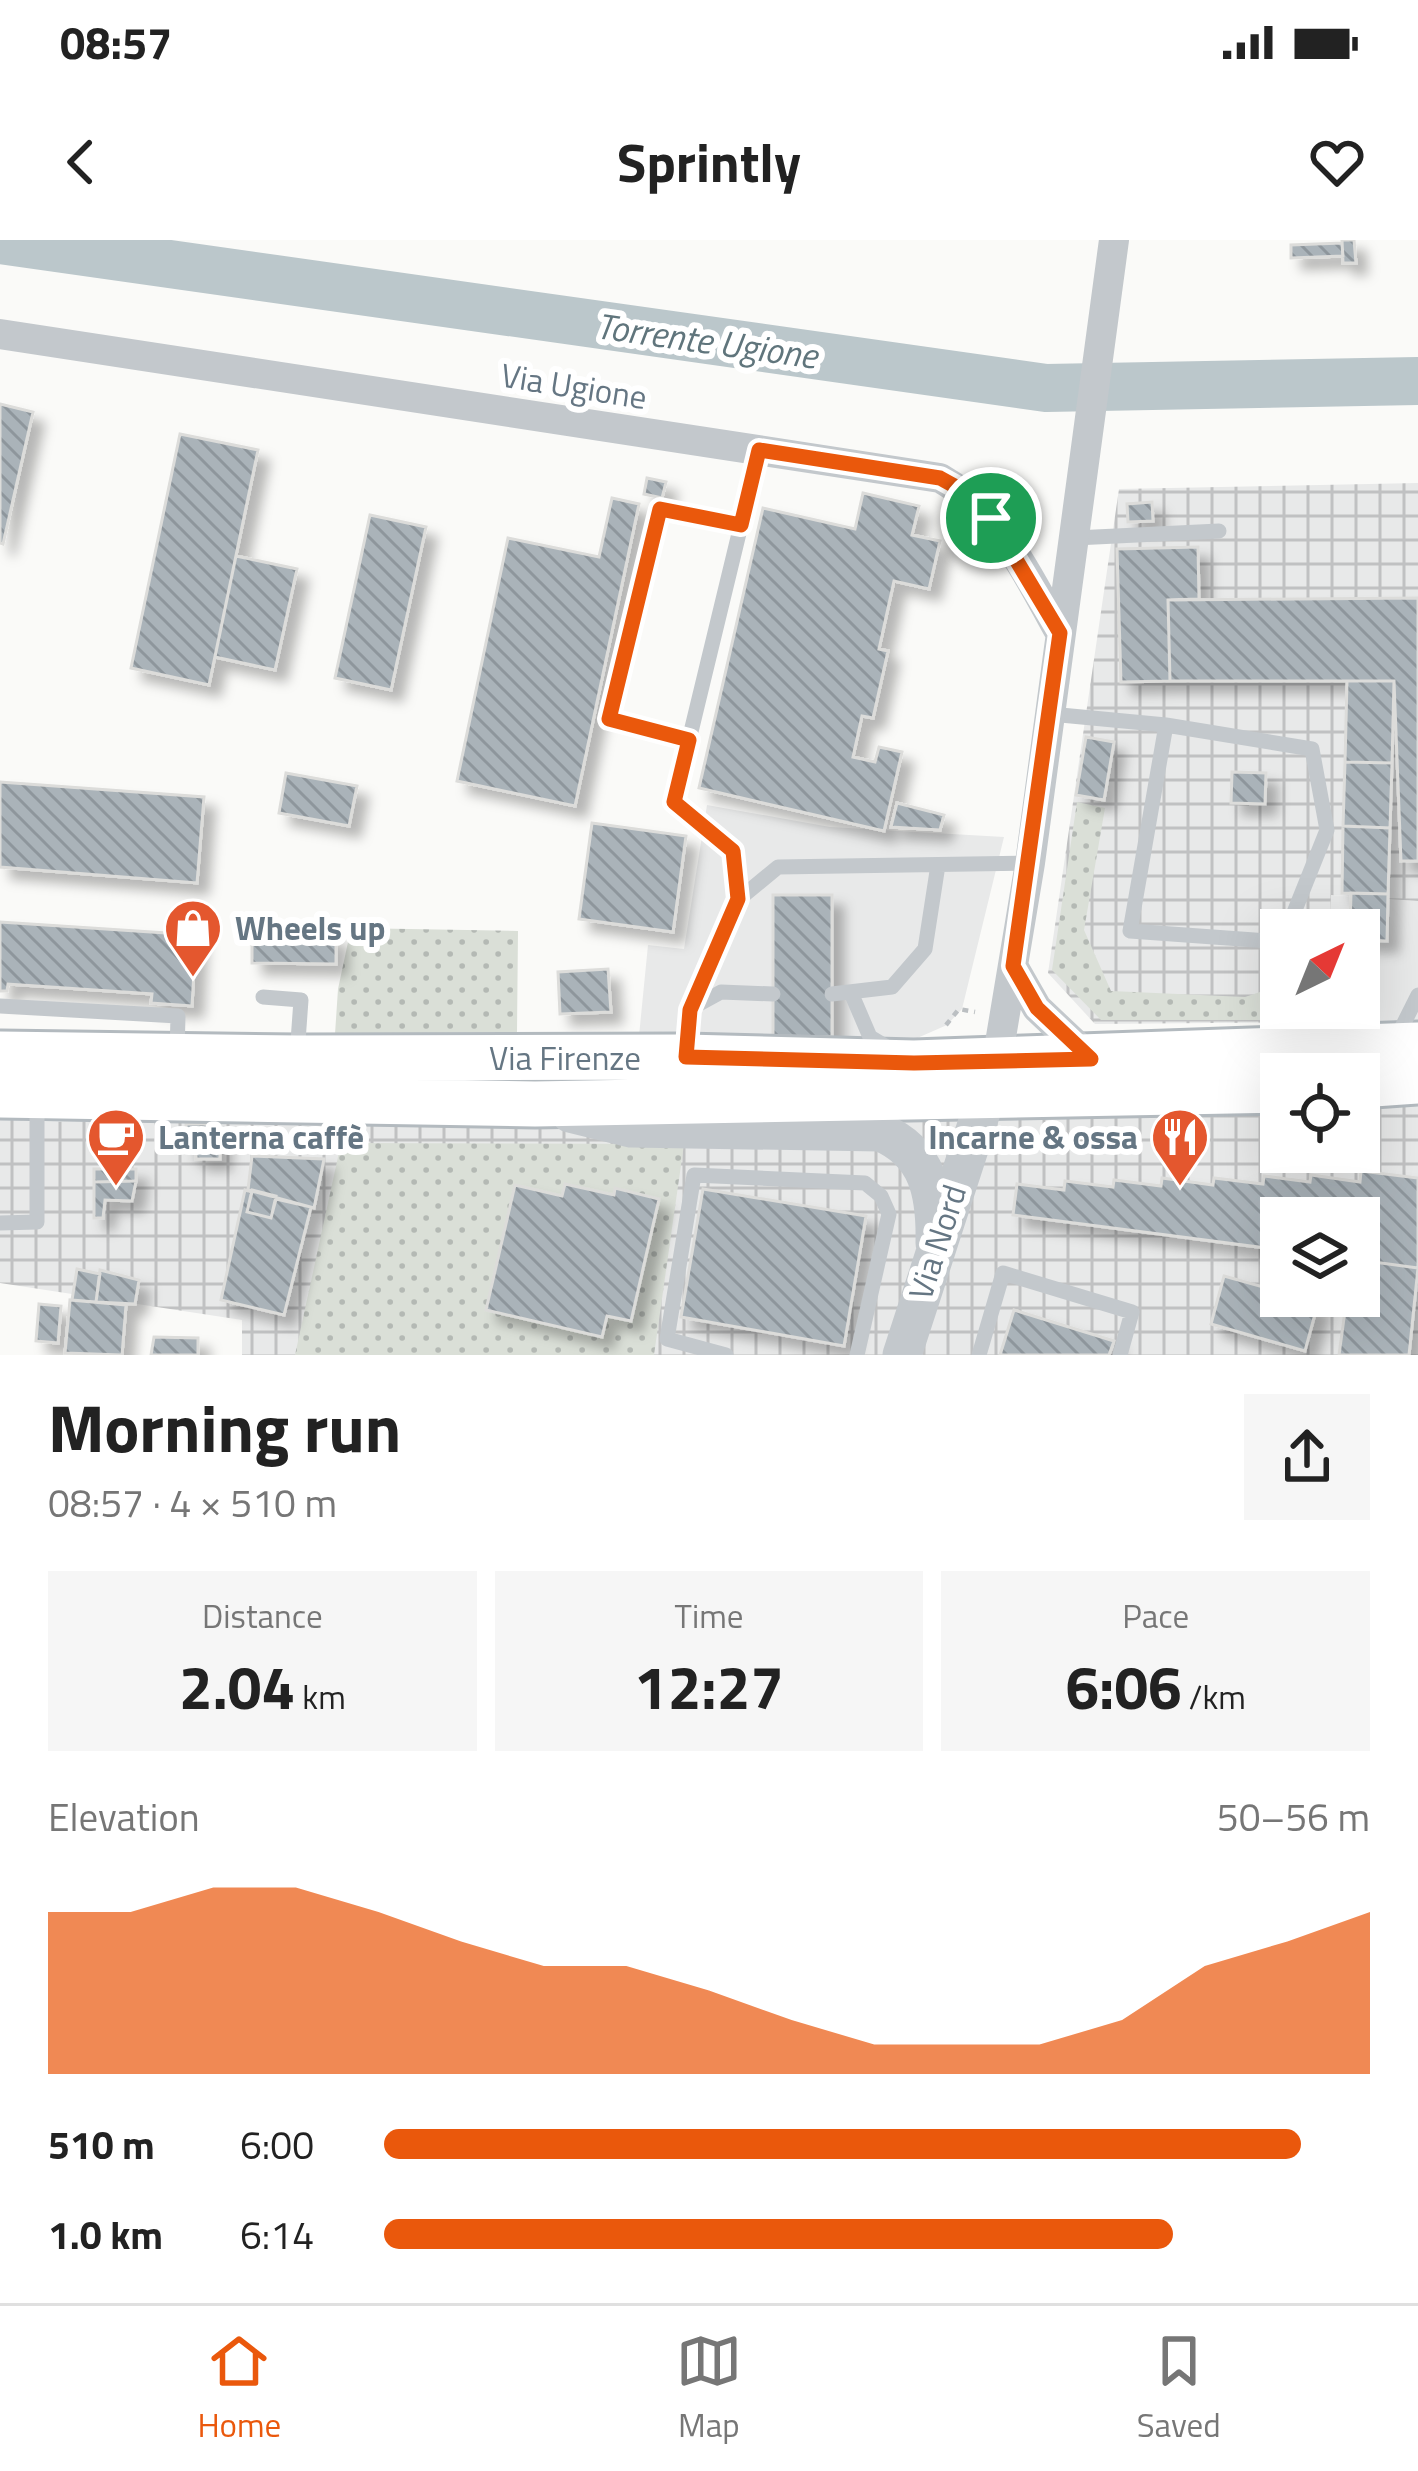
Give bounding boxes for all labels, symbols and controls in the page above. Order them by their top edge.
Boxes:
text: 08:57 [60,8,172,76]
text: Sprintly [617,121,801,203]
icon: back [48,129,114,195]
icon: heart [1304,129,1370,195]
water label: Torrente Ugione [593,297,823,383]
street label: Via Ugione [497,350,651,422]
pin [940,467,1042,569]
icon: arrive [958,485,1024,551]
shop icon: Wheels up [162,897,224,979]
place label: Wheels up [235,903,386,953]
north arrow [1260,909,1380,1029]
map controls [1260,909,1380,1317]
street label: Via Firenze [489,1033,641,1083]
button: locate [1260,1053,1380,1173]
cafe icon: Lanterna caffè [85,1106,147,1188]
restaurant icon: Incarne & ossa [1149,1106,1211,1188]
place label: Lanterna caffè [158,1112,364,1162]
place label: Incarne & ossa [928,1112,1138,1162]
street label: Via Nord [895,1178,979,1306]
button: layers [1260,1197,1380,1317]
text: Morning run [48,1377,401,1478]
button: share [1244,1394,1370,1520]
text: 08:57 · 4 × 510 m [48,1473,337,1532]
text: Distance [202,1591,323,1641]
text: Time [675,1591,743,1641]
text: Pace [1122,1591,1189,1641]
text: 2.04 [179,1641,295,1732]
text: 12:27 [634,1641,784,1732]
text: 6:06 [1065,1641,1182,1732]
text: km [295,1672,346,1722]
text: /km [1182,1672,1246,1722]
text: Elevation [48,1787,200,1846]
text: 50–56 m [1217,1787,1370,1846]
text: 510 m [48,2115,155,2174]
text: 6:00 [240,2115,314,2174]
text: 1.0 km [48,2205,163,2264]
text: 6:14 [240,2205,314,2264]
tab: Home [197,2328,281,2450]
tab: Map [676,2328,742,2450]
tab: Saved [1137,2328,1221,2450]

